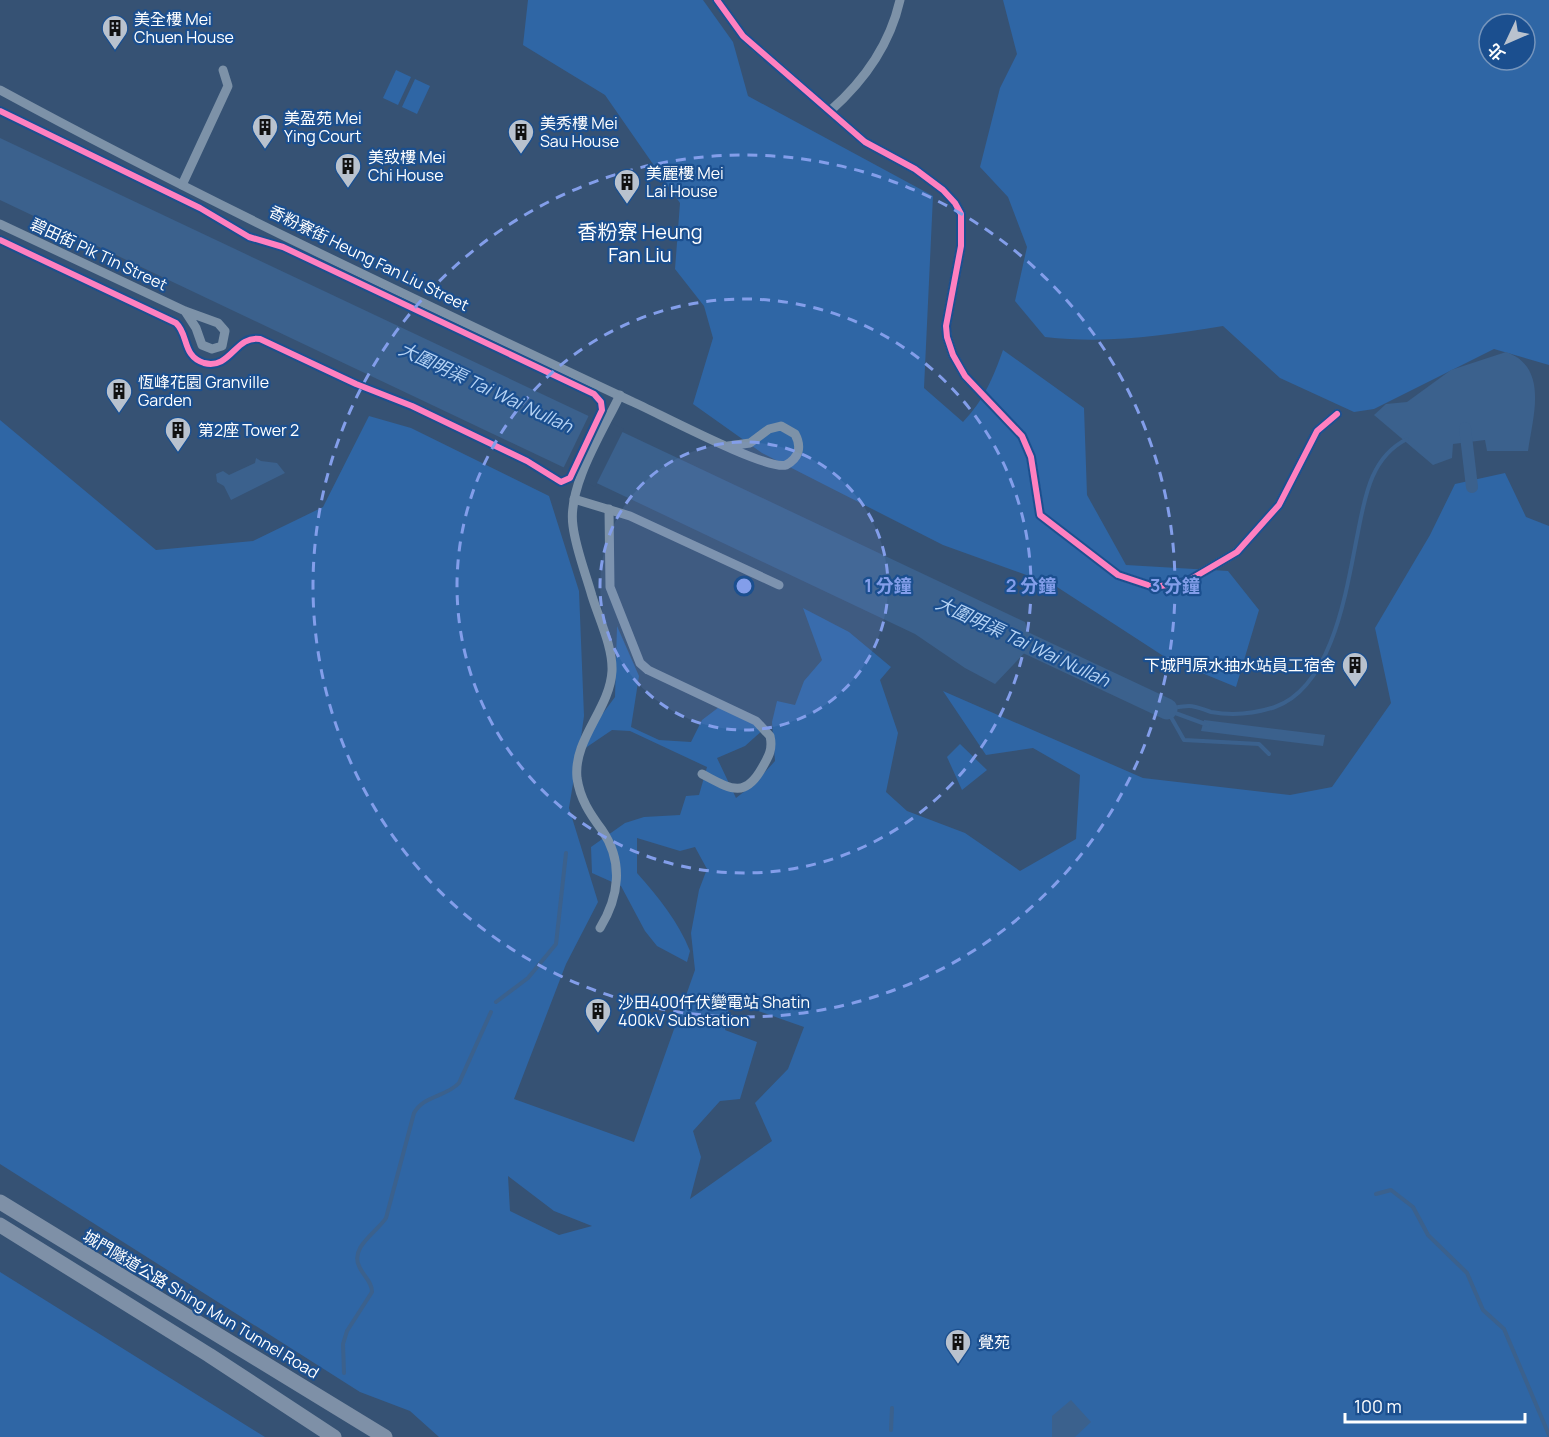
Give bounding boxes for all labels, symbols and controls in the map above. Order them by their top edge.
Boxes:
place label: 美全樓 Mei Chuen House [134,8,234,48]
north arrow [1477,12,1537,72]
building icon: 美全樓 Mei Chuen House [100,13,130,51]
text: 北 [1483,39,1510,66]
place label: 美盈苑 Mei Ying Court [284,107,362,147]
building icon: 美盈苑 Mei Ying Court [250,112,280,150]
place label: 美秀樓 Mei Sau House [540,112,619,152]
building icon: 美秀樓 Mei Sau House [506,117,536,155]
place label: 美致樓 Mei Chi House [368,146,446,186]
building icon: 美致樓 Mei Chi House [333,151,363,189]
place label: 美麗樓 Mei Lai House [646,162,724,202]
building icon: 美麗樓 Mei Lai House [612,167,642,205]
street label: 香粉寮街 Heung Fan Liu Street [265,200,473,316]
street label: 碧田街 Pik Tin Street [27,213,171,295]
district label: 香粉寮 Heung Fan Liu [578,218,702,268]
water label: 大圍明渠 Tai Wai Nullah [395,336,578,438]
place label: 恆峰花園 Granville Garden [138,371,269,411]
building icon: 恆峰花園 Granville Garden [104,376,134,414]
building icon: 第2座 Tower 2 [163,415,193,453]
place label: 第2座 Tower 2 [198,419,299,441]
text: 1 分鐘 [864,573,912,597]
text: 2 分鐘 [1006,573,1056,597]
text: 3 分鐘 [1150,573,1200,597]
centre of rings [734,576,754,596]
water label: 大圍明渠 Tai Wai Nullah [932,590,1115,692]
building icon: 下城門原水抽水站員工宿舍 [1340,650,1370,688]
place label: 下城門原水抽水站員工宿舍 [1144,654,1336,676]
place label: 沙田400仟伏變電站 Shatin 400kV Substation [618,991,810,1031]
building icon: 沙田400仟伏變電站 Shatin 400kV Substation [583,996,613,1034]
street label: 城門隧道公路 Shing Mun Tunnel Road [79,1225,323,1383]
building icon: 覺苑 [943,1327,973,1365]
place label: 覺苑 [978,1331,1010,1353]
scale bar [1345,1386,1525,1424]
text: 100 m [1354,1394,1402,1418]

